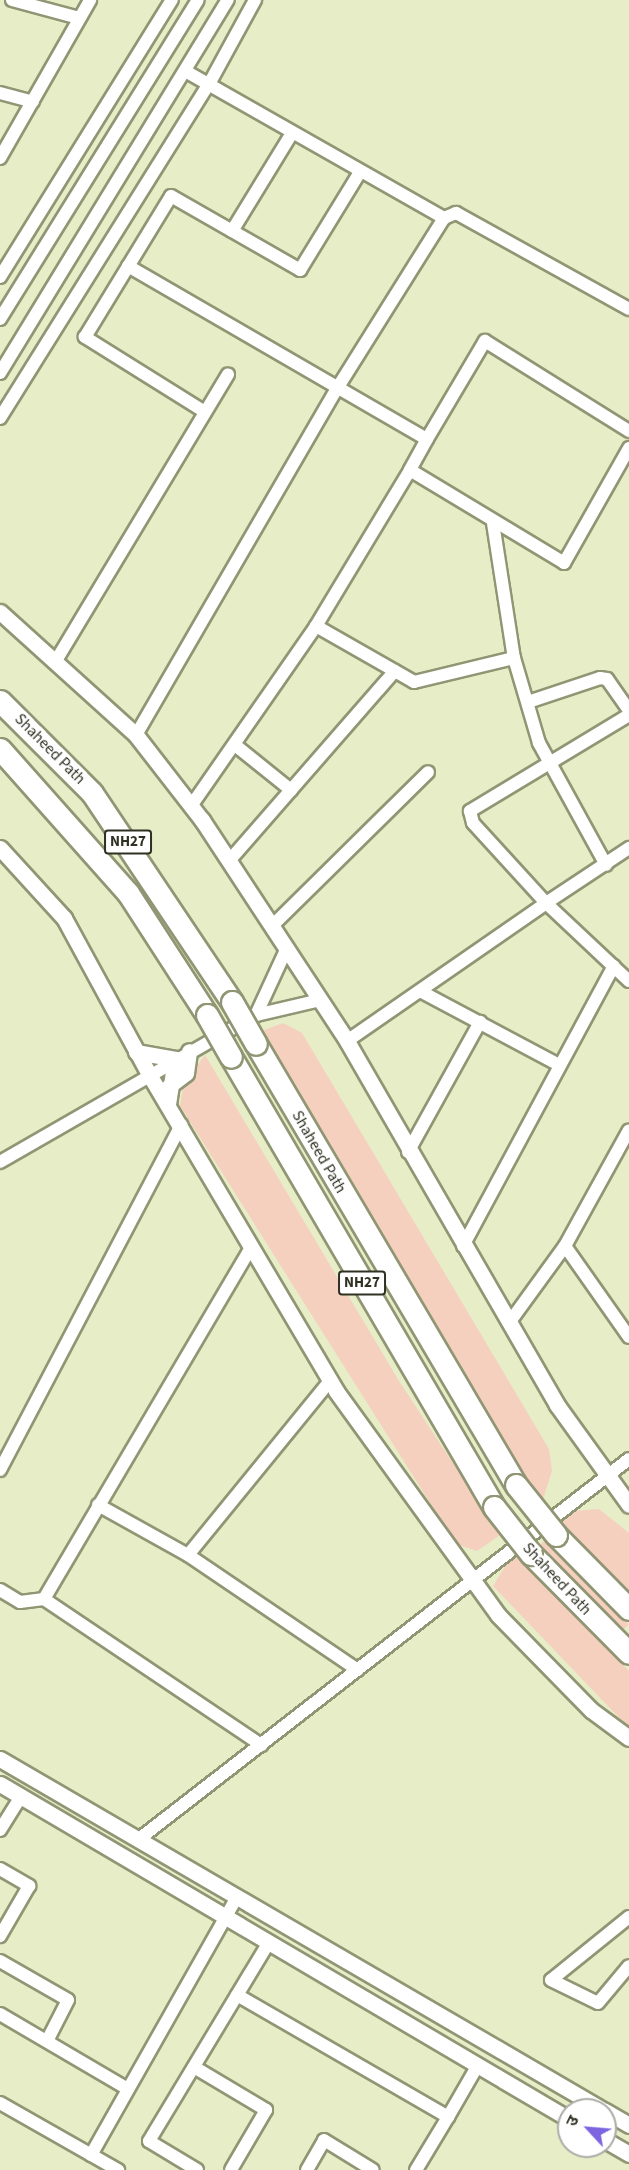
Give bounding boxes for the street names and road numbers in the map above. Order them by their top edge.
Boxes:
street label: Shaheed Path [11,710,89,788]
road number: NH27 [104,830,152,854]
street label: Shaheed Path [288,1107,350,1197]
road number: NH27 [338,1271,386,1295]
street label: Shaheed Path [519,1539,595,1619]

